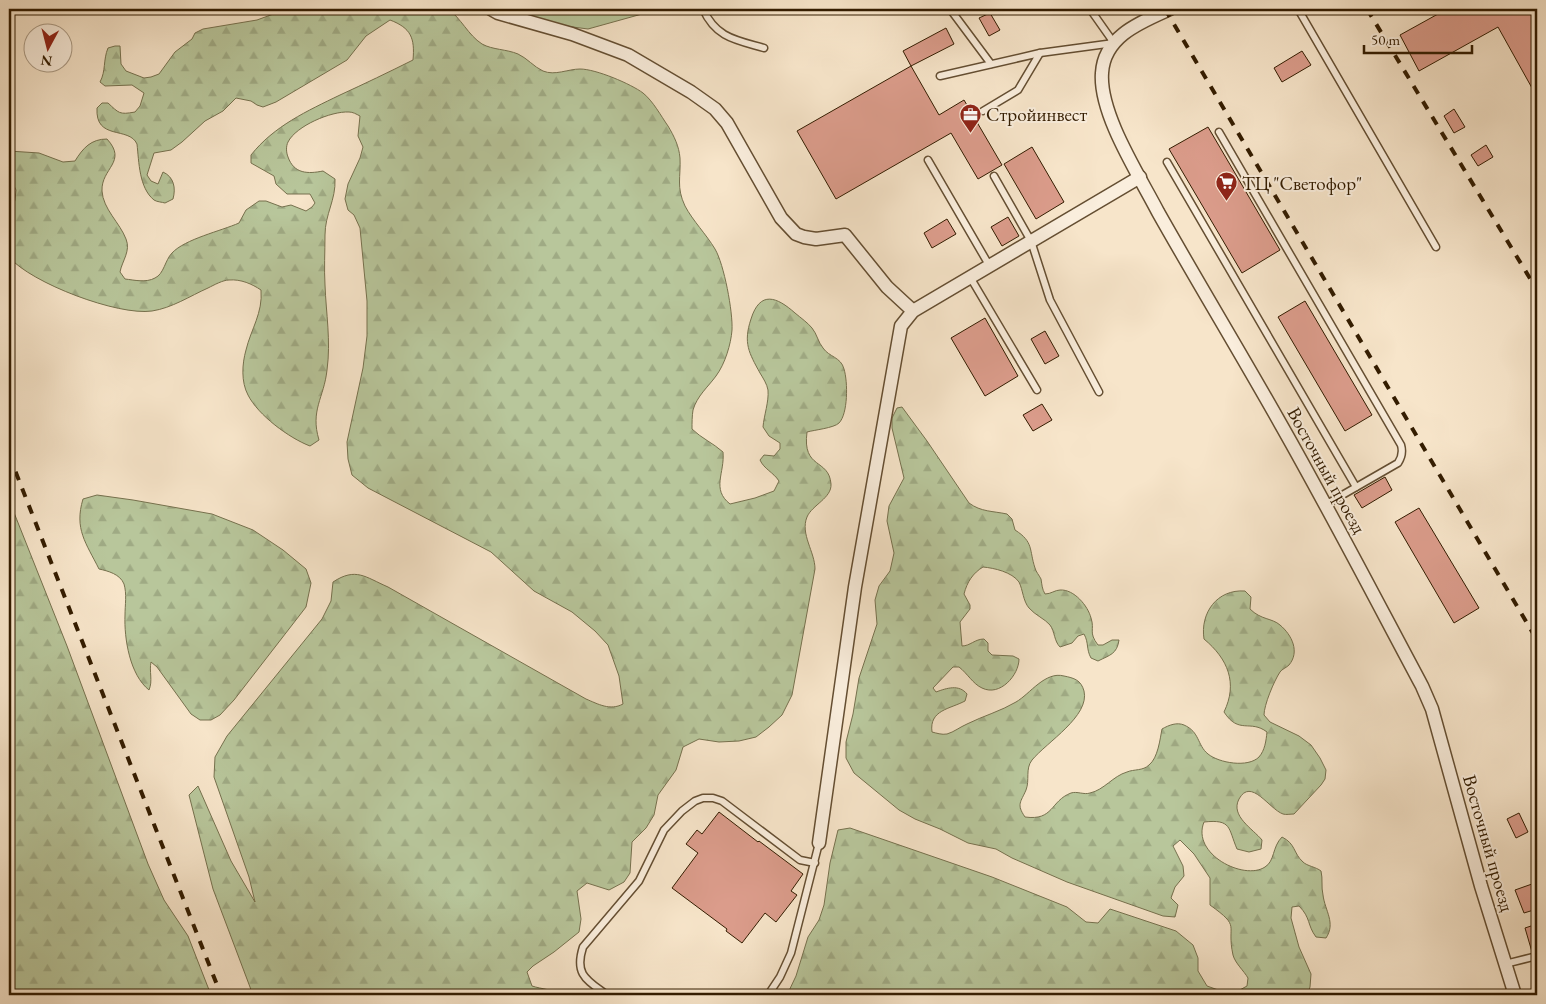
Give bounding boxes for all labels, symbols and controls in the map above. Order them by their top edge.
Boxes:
north arrow [22,22,72,72]
scale bar [1364,22,1471,54]
text: 50 m [1371,30,1400,49]
text: N [39,51,53,71]
office icon: Стройинвест [958,102,982,133]
place label: Стройинвест [986,102,1088,127]
supermarket icon: ТЦ "Светофор" [1214,171,1238,202]
place label: ТЦ "Светофор" [1242,171,1362,196]
street label: Восточный проезд [1281,402,1372,538]
street label: Восточный проезд [1457,772,1520,915]

